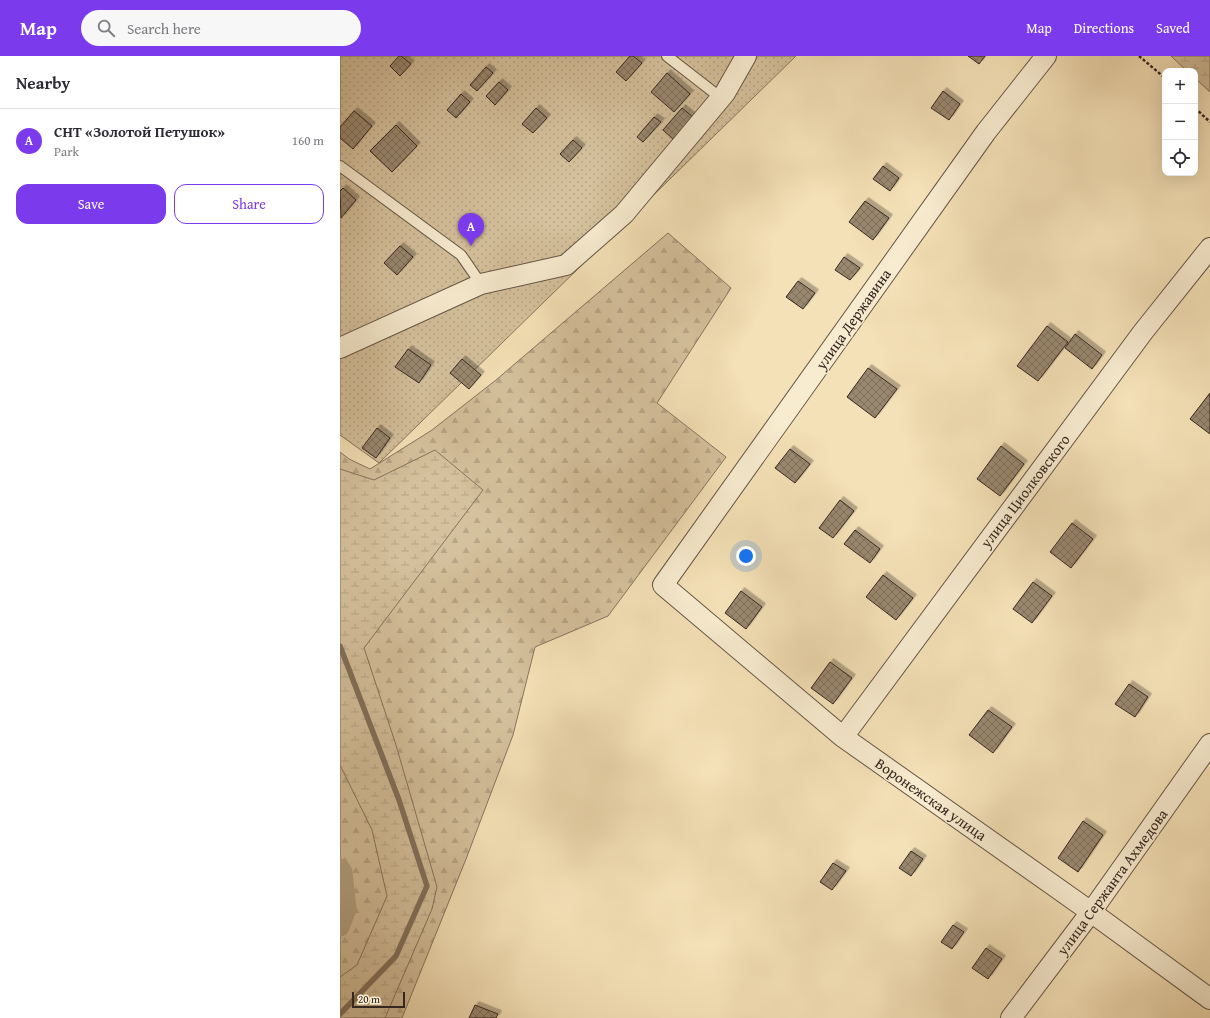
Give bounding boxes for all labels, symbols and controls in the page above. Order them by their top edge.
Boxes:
search box [81,10,361,46]
text: Map [20,14,57,42]
icon: search [95,17,117,39]
text: Search here [127,18,201,39]
text: Map [1026,18,1052,38]
text: Directions [1074,18,1134,38]
text: Saved [1156,18,1190,38]
map controls [1162,68,1198,176]
button: + [1162,68,1198,104]
text: Nearby [16,70,70,95]
button: − [1162,104,1198,140]
text: СНТ «Золотой Петушок» [54,121,225,142]
text: A [25,131,33,150]
text: 160 m [292,131,324,150]
button: locate [1162,140,1198,176]
text: Park [54,142,79,161]
button: Save [16,184,166,224]
button: Share [174,184,324,224]
pin: A [458,213,484,246]
street label: улица Державина [810,264,896,374]
street label: улица Циолковского [975,430,1075,553]
your location [736,546,756,566]
street label: Воронежская улица [871,753,992,846]
street label: улица Сержанта Ахмедова [1051,804,1173,960]
scale bar [352,990,405,1009]
text: 20 m [358,991,380,1007]

